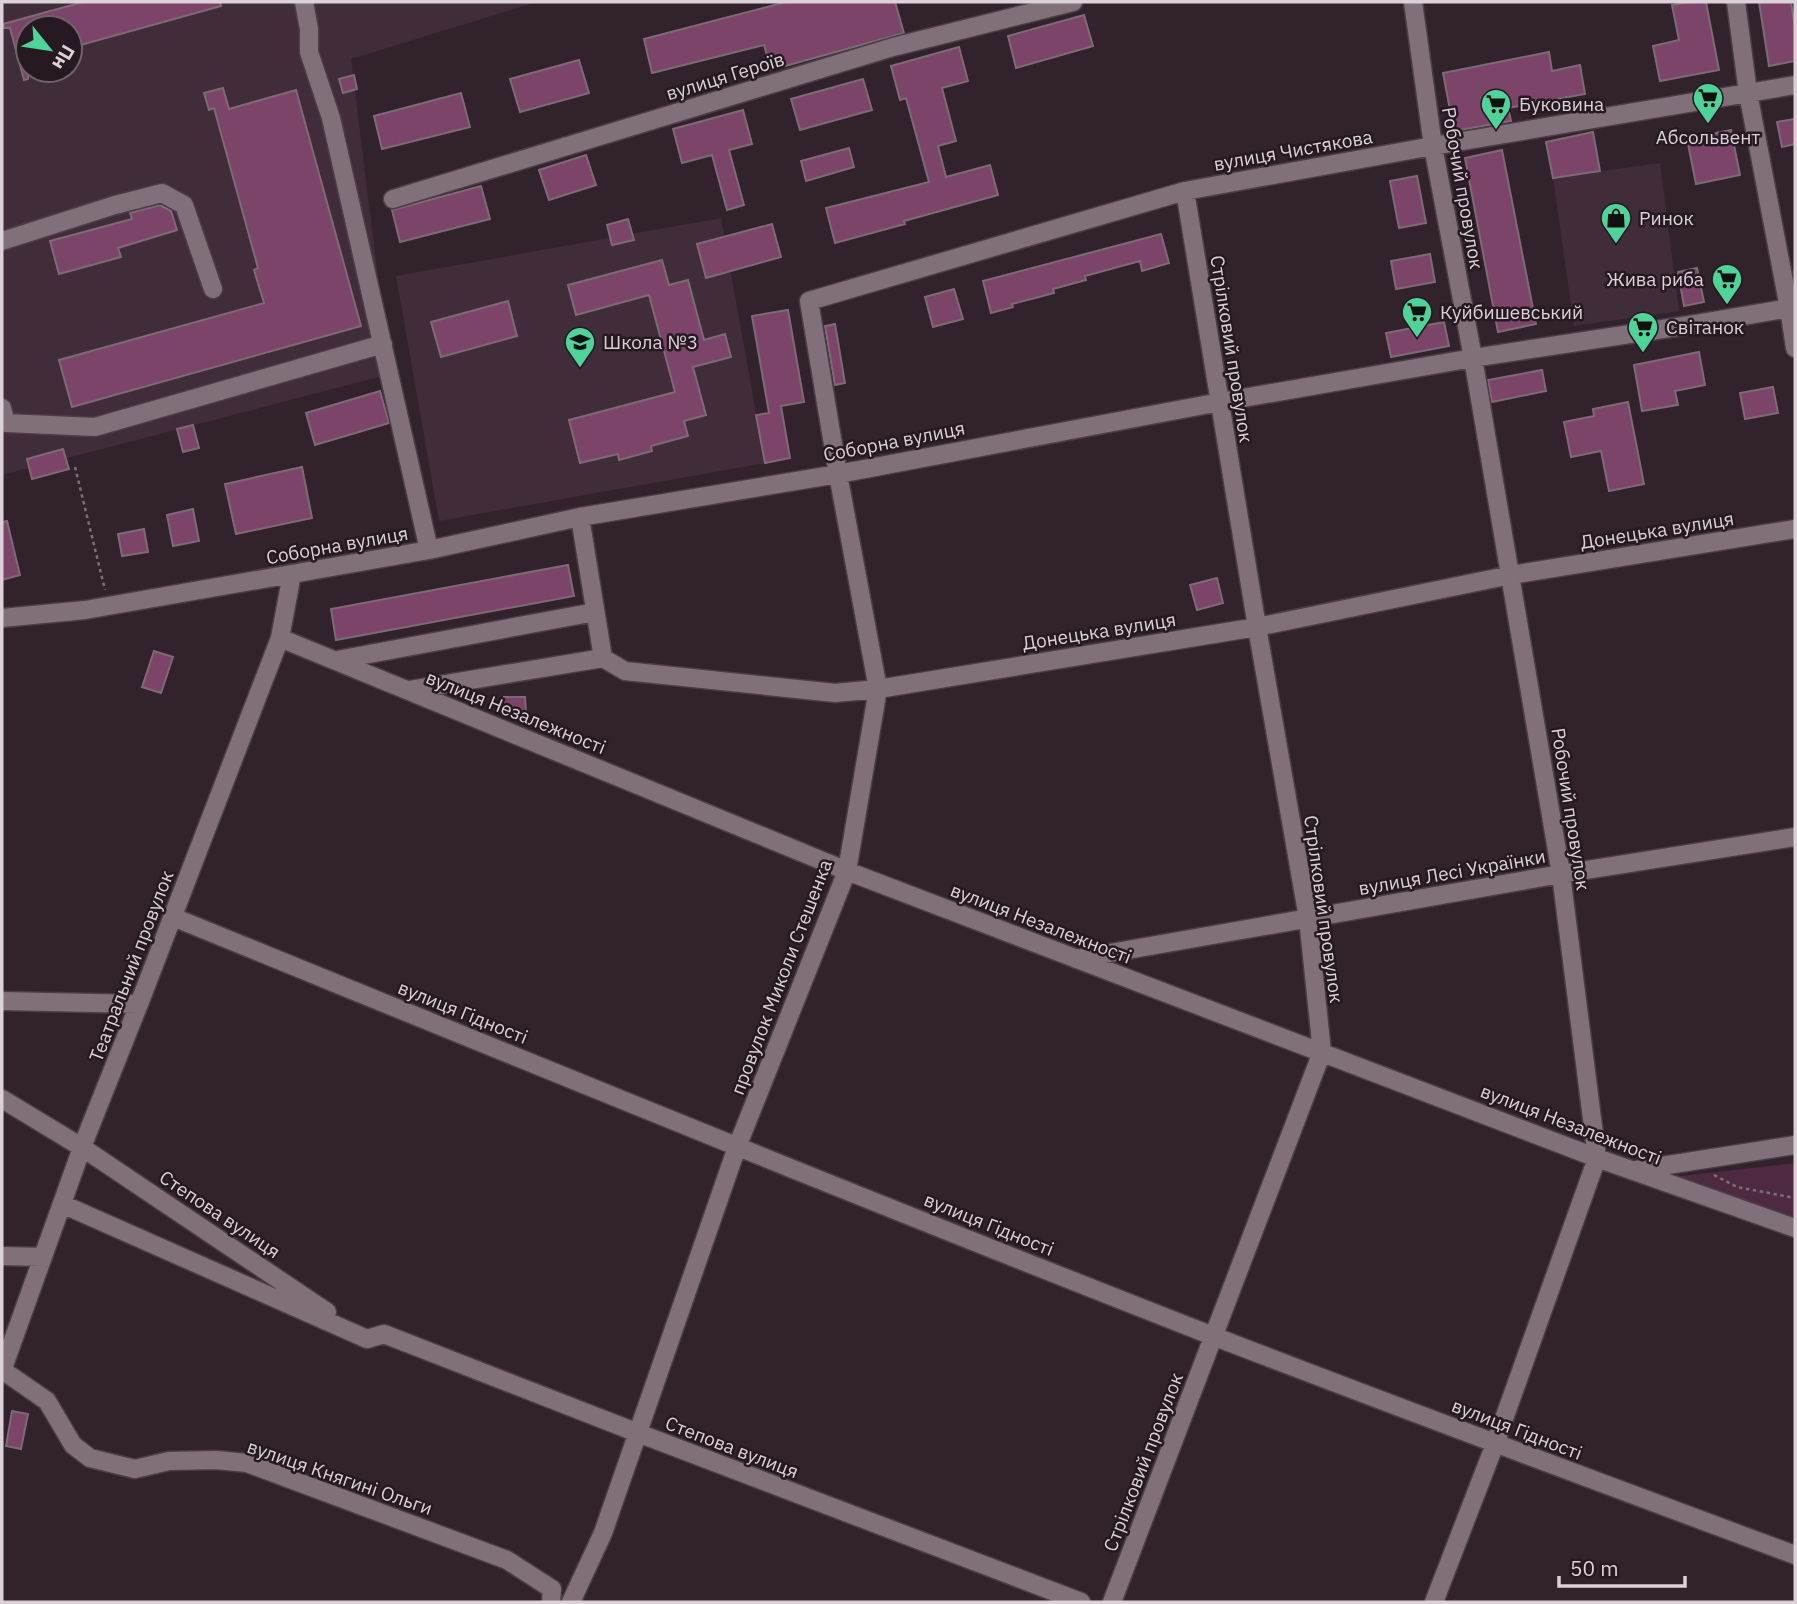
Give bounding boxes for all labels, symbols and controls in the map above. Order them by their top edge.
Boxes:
north arrow [14,14,84,84]
text: Пн [47,41,80,74]
street label: вулиця Героїв [663,47,787,105]
supermarket icon: Абсольвент [1691,81,1725,125]
supermarket icon: Буковина [1479,87,1513,131]
place label: Буковина [1519,92,1604,116]
street label: Робочий провулок [1437,105,1489,271]
street label: вулиця Чистякова [1212,124,1374,176]
place label: Абсольвент [1656,125,1760,149]
shop icon: Ринок [1599,201,1633,245]
place label: Ринок [1639,206,1694,230]
street label: Стрілковий провулок [1205,254,1259,444]
supermarket icon: Жива риба [1710,262,1744,306]
place label: Жива риба [1606,267,1704,291]
supermarket icon: Куйбишевський [1400,295,1434,339]
place label: Куйбишевський [1440,300,1583,324]
supermarket icon: Світанок [1626,310,1660,354]
place label: Світанок [1666,315,1744,339]
school or university icon: Школа №3 [563,325,597,369]
place label: Школа №3 [603,330,698,354]
street label: Соборна вулиця [821,416,967,466]
street label: Донецька вулиця [1578,506,1736,554]
street label: Соборна вулиця [264,521,410,569]
street label: Донецька вулиця [1020,607,1178,655]
street label: вулиця Незалежності [423,665,609,759]
street label: Робочий провулок [1546,726,1596,892]
street label: Стрілковий провулок [1299,814,1349,1004]
street label: вулиця Лесі Українки [1357,844,1547,900]
street label: провулок Миколи Стешенка [725,856,837,1098]
street label: Театральний провулок [83,867,179,1065]
street label: вулиця Незалежності [947,877,1135,969]
street label: вулиця Гідності [395,975,531,1049]
street label: вулиця Незалежності [1477,1078,1665,1170]
street label: Степова вулиця [155,1165,285,1263]
street label: вулиця Гідності [921,1187,1057,1261]
street label: Стрілковий провулок [1098,1369,1188,1555]
street label: вулиця Гідності [1448,1393,1586,1465]
street label: Степова вулиця [662,1411,802,1483]
street label: вулиця Княгині Ольги [244,1434,436,1520]
scale bar [1559,1544,1685,1588]
text: 50 m [1570,1554,1619,1582]

